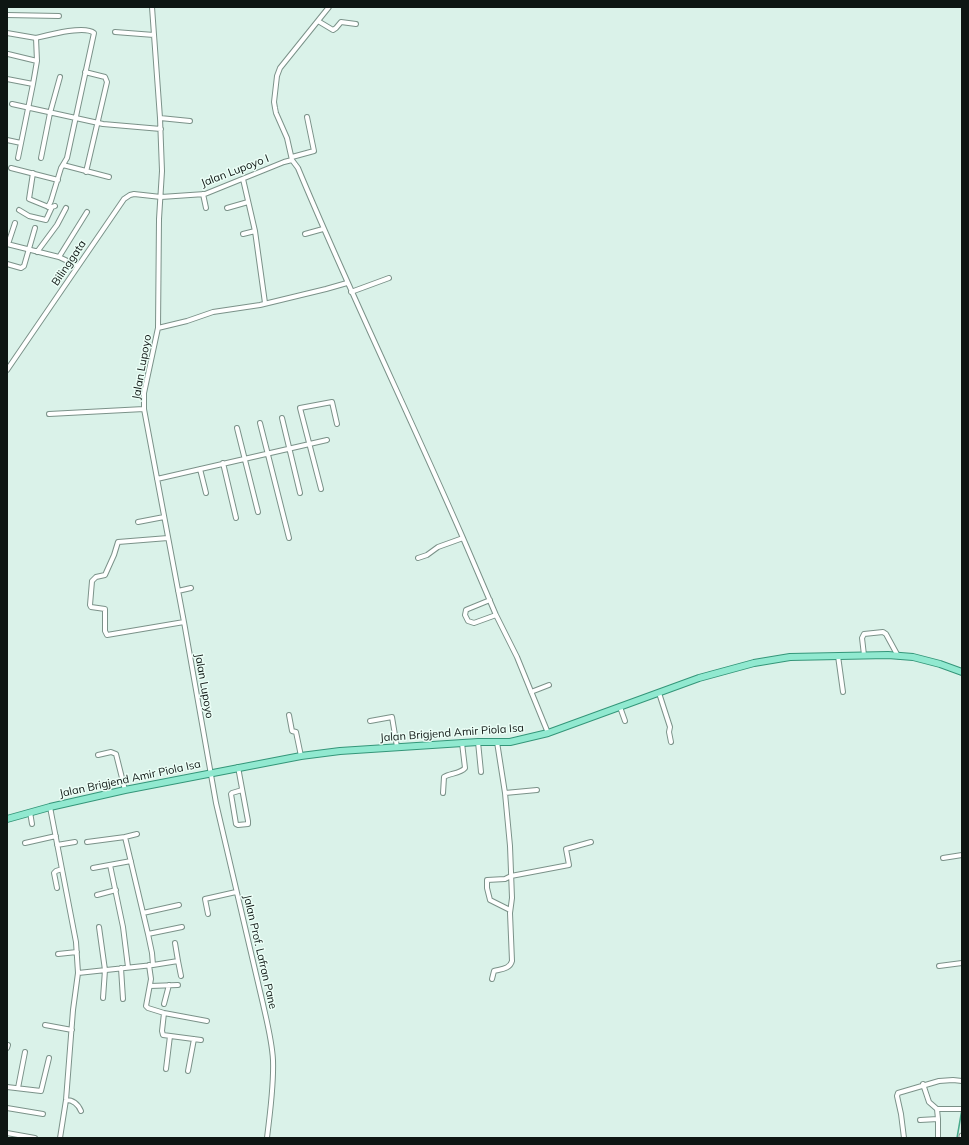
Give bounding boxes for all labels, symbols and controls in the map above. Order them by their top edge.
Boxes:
street label: Jalan Lupoyo I [199,152,271,190]
street label: Bilinggata [49,238,89,288]
street label: Jalan Lupoyo [130,333,154,401]
street label: Jalan Lupoyo [192,652,216,720]
street label: Jalan Brigjend Amir Piola Isa [380,721,524,745]
street label: Jalan Brigjend Amir Piola Isa [58,758,202,800]
street label: Jalan Prof. Lafran Pane [240,894,280,1010]

